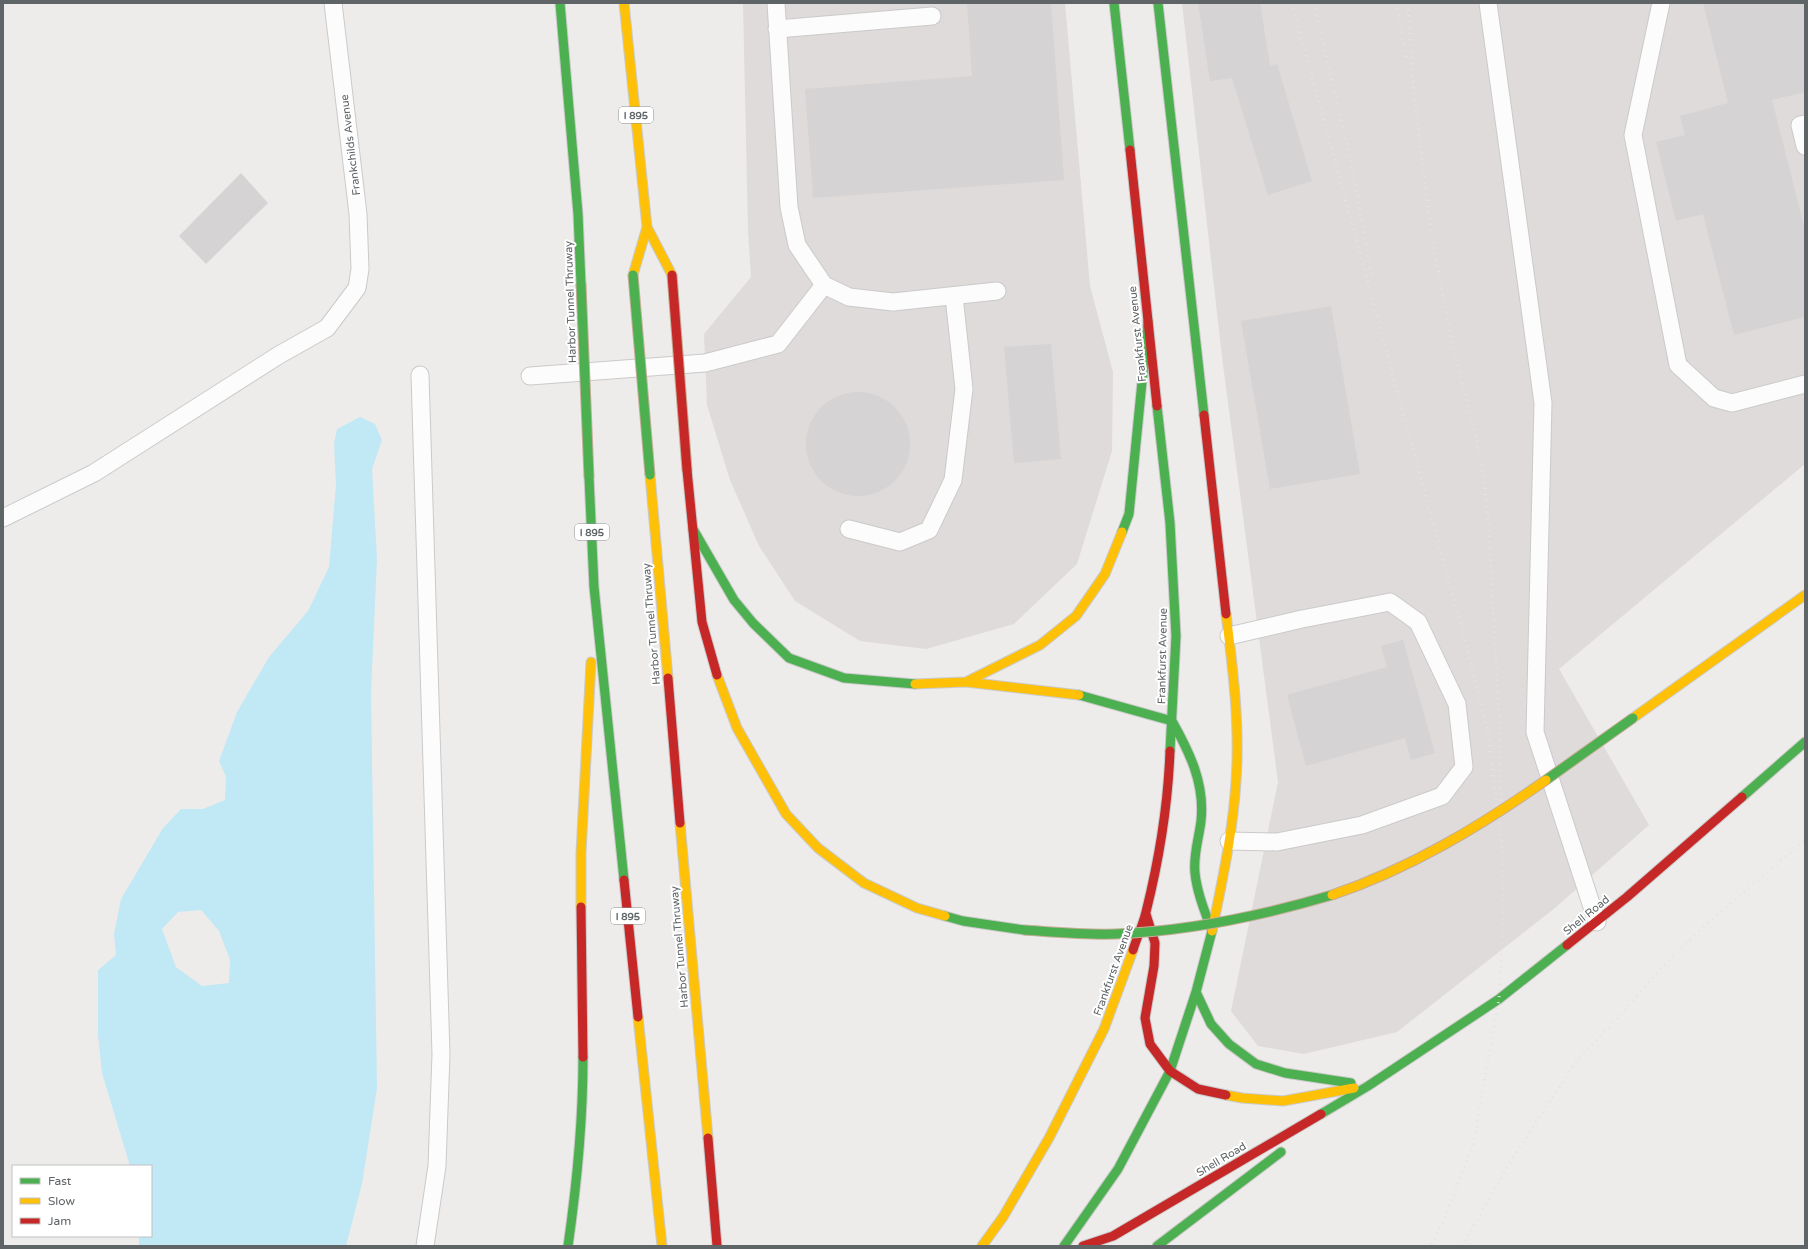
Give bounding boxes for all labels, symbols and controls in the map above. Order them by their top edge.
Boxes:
street label: Frankchilds Avenue [338,94,363,196]
road number: I 895 [619,107,653,123]
street label: Harbor Tunnel Thruway [562,241,579,363]
street label: Frankfurst Avenue [1126,285,1149,382]
road number: I 895 [575,524,609,540]
street label: Harbor Tunnel Thruway [640,562,663,685]
street label: Frankfurst Avenue [1155,608,1170,704]
street label: Harbor Tunnel Thruway [668,885,691,1008]
street label: Shell Road [1561,893,1612,938]
road number: I 895 [611,908,645,924]
street label: Frankfurst Avenue [1091,923,1136,1018]
street label: Shell Road [1194,1140,1248,1179]
legend [12,1165,152,1237]
text: Fast [48,1174,72,1188]
text: Slow [48,1194,75,1208]
text: Jam [48,1214,71,1228]

